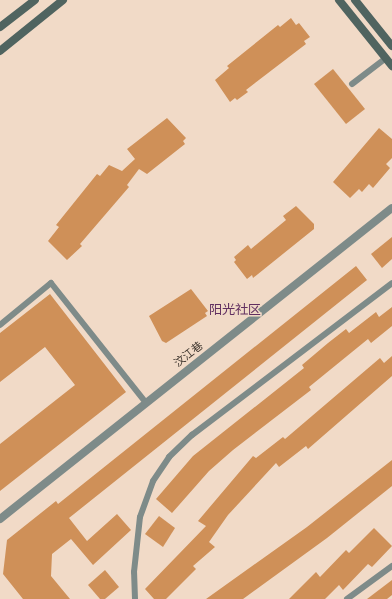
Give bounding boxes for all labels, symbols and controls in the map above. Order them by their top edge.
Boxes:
district label: 阳光社区 [209,302,261,318]
street label: 汶江巷 [172,340,206,370]

